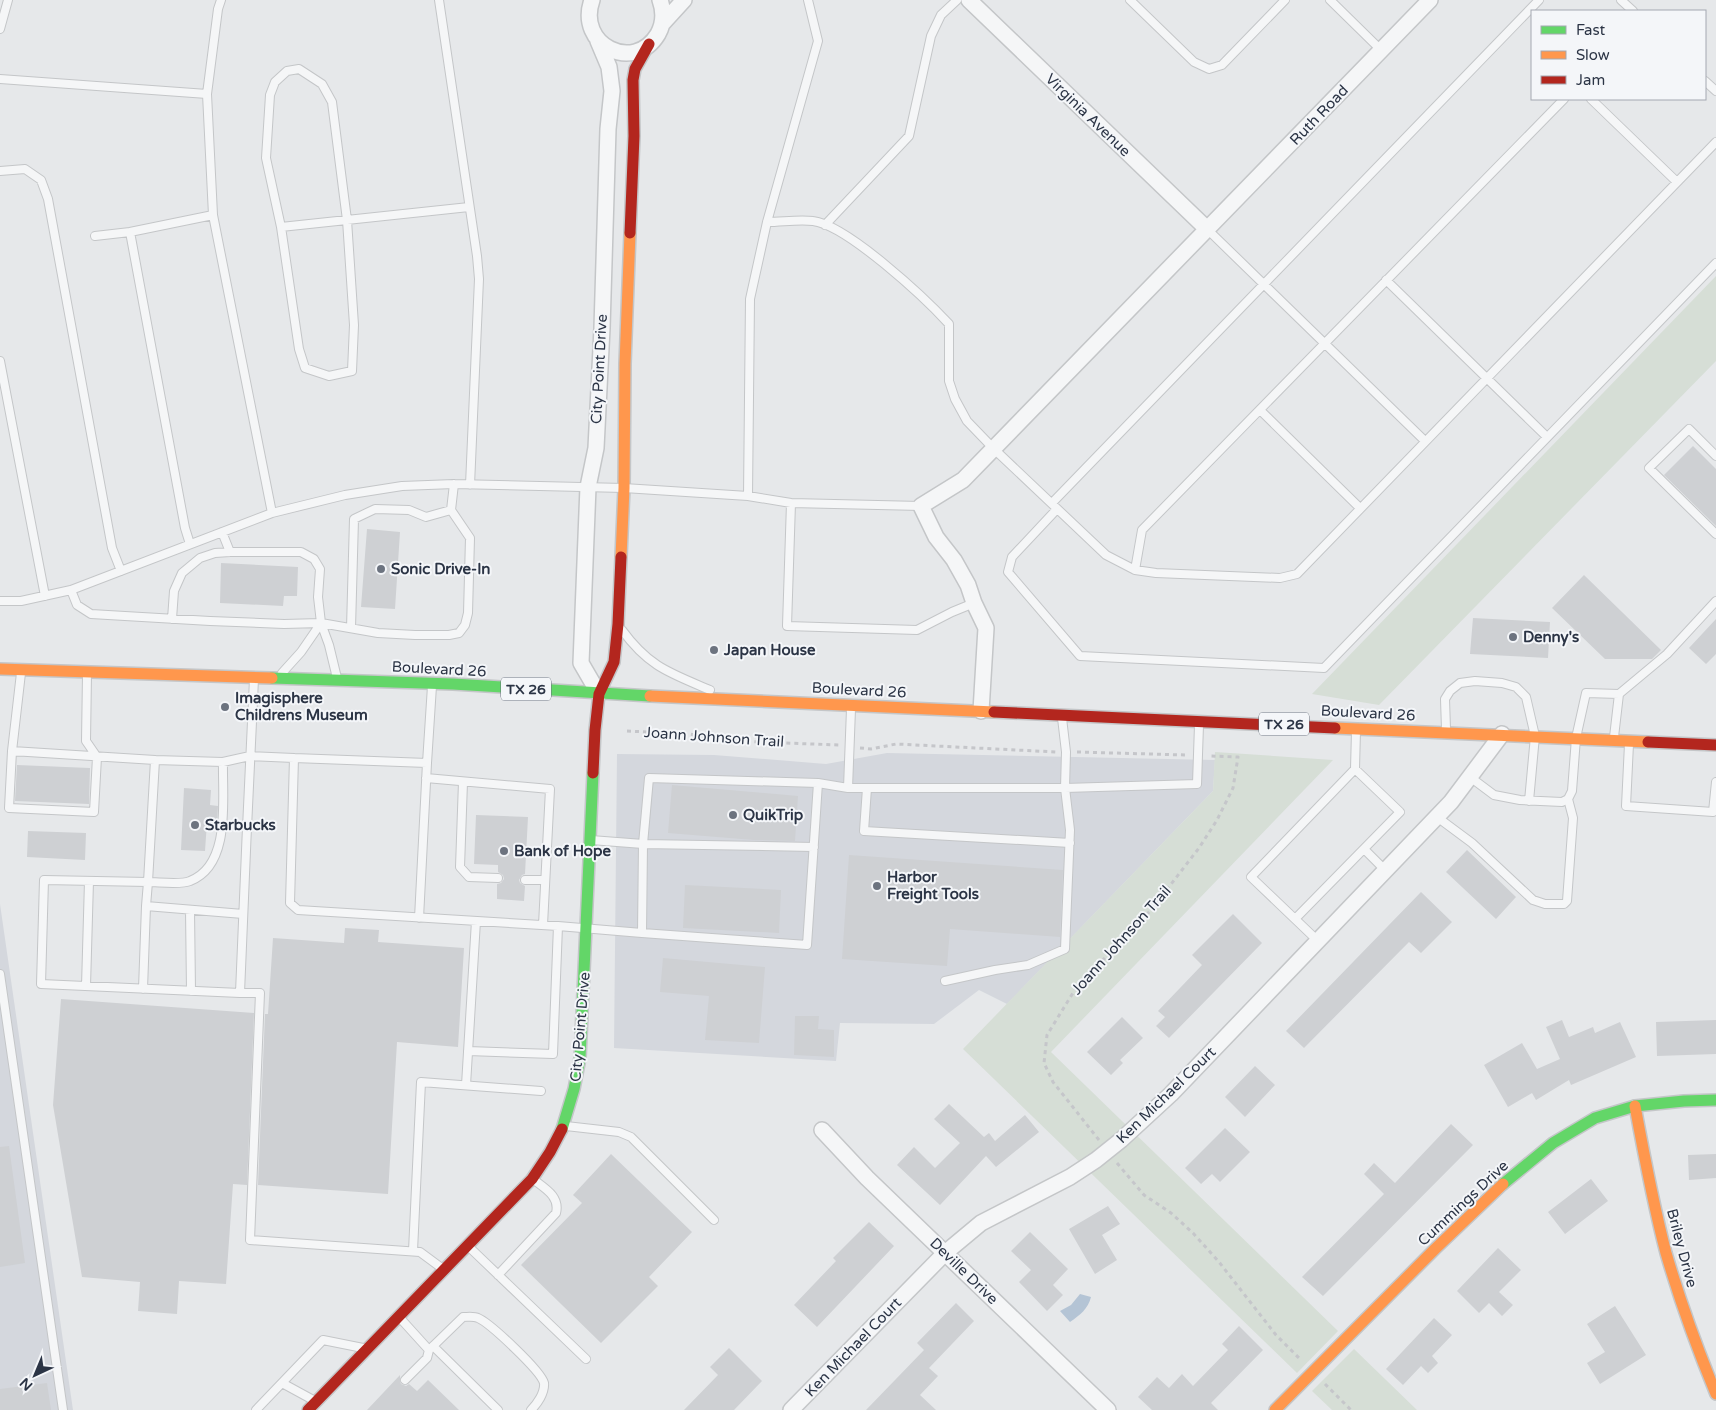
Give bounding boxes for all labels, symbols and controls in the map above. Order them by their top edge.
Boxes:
legend [1531,10,1706,100]
text: Fast [1576,21,1606,39]
text: Slow [1576,46,1610,64]
street label: Virginia Avenue [1042,70,1134,160]
text: Jam [1576,71,1605,89]
street label: Ruth Road [1286,81,1352,149]
street label: City Point Drive [587,314,611,424]
place label: Sonic Drive-In [391,560,490,578]
marker: Sonic Drive-In [375,563,387,575]
place label: Denny's [1523,628,1579,647]
marker: Denny's [1507,631,1519,643]
place label: Japan House [723,641,816,660]
marker: Japan House [708,644,720,656]
street label: Boulevard 26 [391,658,487,680]
road number: TX 26 [501,678,551,701]
street label: Boulevard 26 [811,679,907,701]
place label: Imagisphere Childrens Museum [235,689,368,724]
marker: Imagisphere Childrens Museum [219,701,231,713]
street label: Boulevard 26 [1320,702,1416,724]
road number: TX 26 [1259,712,1309,736]
street label: Joann Johnson Trail [643,723,785,751]
place label: QuikTrip [743,806,804,825]
marker: QuikTrip [727,809,739,821]
place label: Starbucks [205,816,276,834]
marker: Starbucks [189,819,201,831]
place label: Bank of Hope [514,842,611,861]
marker: Bank of Hope [498,845,510,857]
place label: Harbor Freight Tools [887,868,979,904]
marker: Harbor Freight Tools [871,880,883,892]
street label: Joann Johnson Trail [1067,882,1175,998]
street label: City Point Drive [566,971,594,1083]
street label: Ken Michael Court [1113,1043,1220,1147]
street label: Cummings Drive [1414,1156,1512,1250]
street label: Briley Drive [1663,1207,1701,1289]
street label: Deville Drive [926,1234,1002,1308]
street label: Ken Michael Court [801,1293,905,1400]
north arrow [10,1350,60,1400]
text: N [16,1374,36,1394]

